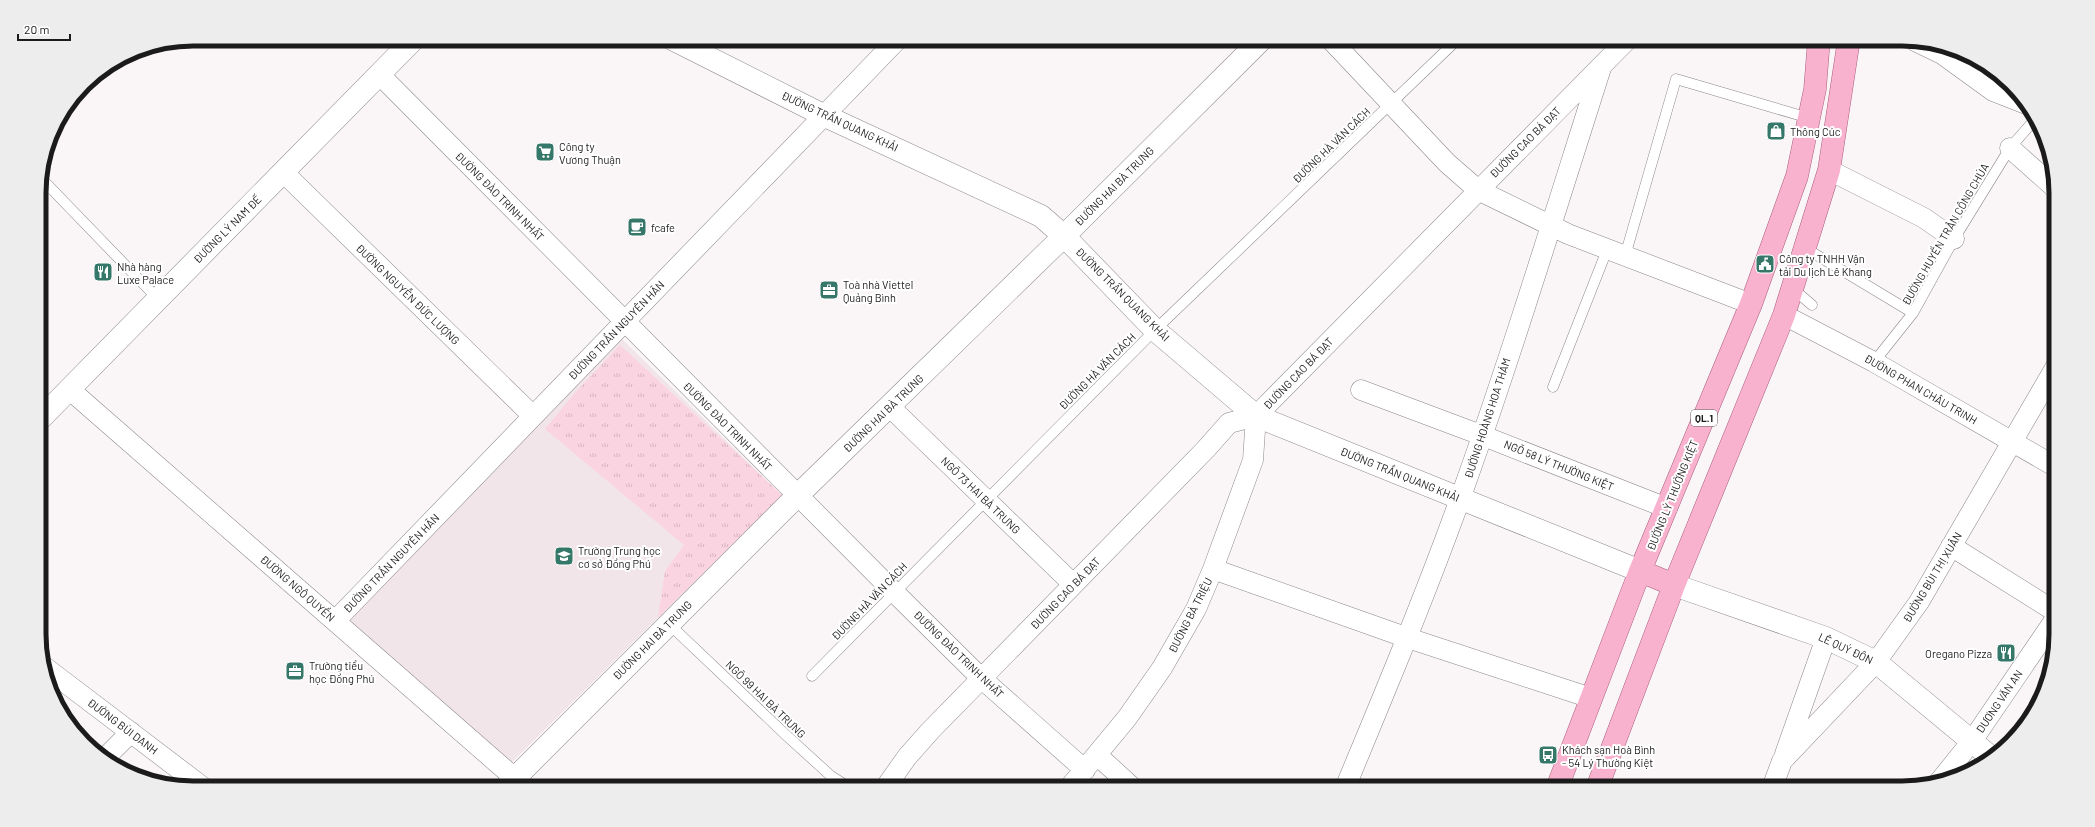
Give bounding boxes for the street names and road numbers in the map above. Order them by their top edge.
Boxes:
street label: ĐƯỜNG TRẦN QUANG KHẢI [780,87,901,154]
street label: ĐƯỜNG CAO BÁ ĐẠT [1487,104,1563,180]
street label: ĐƯỜNG HÀ VĂN CÁCH [1290,105,1372,185]
street label: ĐƯỜNG HAI BÀ TRƯNG [1072,144,1156,228]
street label: ĐƯỜNG ĐÀO TRINH NHẤT [453,148,548,243]
street label: ĐƯỜNG HUYỀN TRÂN CÔNG CHÚA [1898,160,1991,307]
street label: ĐƯỜNG LÝ NAM ĐẾ [190,191,264,266]
street label: ĐƯỜNG NGUYỄN ĐỨC LƯỢNG [353,240,464,347]
street label: ĐƯỜNG TRẦN QUANG KHẢI [1073,244,1173,344]
street label: ĐƯỜNG TRẦN NGUYÊN HÃN [565,277,667,382]
street label: ĐƯỜNG HÀ VĂN CÁCH [1056,330,1138,412]
street label: ĐƯỜNG CAO BÁ ĐẠT [1260,334,1336,412]
street label: ĐƯỜNG PHAN CHÂU TRINH [1862,351,1980,427]
street label: ĐƯỜNG HOÀNG HOA THÁM [1461,356,1513,480]
street label: ĐƯỜNG HAI BÀ TRƯNG [840,371,926,455]
street label: ĐƯỜNG ĐÀO TRINH NHẤT [681,378,776,473]
road number: QL.1 [1691,410,1717,426]
street label: NGÕ 58 LÝ THƯỜNG KIỆT [1502,437,1616,493]
street label: ĐƯỜNG LÝ THƯỜNG KIỆT [1644,438,1700,552]
street label: ĐƯỜNG TRẦN QUANG KHẢI [1339,443,1462,504]
street label: NGÕ 73 HAI BÀ TRƯNG [939,454,1023,536]
street label: ĐƯỜNG TRẦN NGUYÊN HÃN [340,510,442,615]
street label: ĐƯỜNG BÙI THỊ XUÂN [1900,530,1964,624]
street label: ĐƯỜNG NGÔ QUYỀN [258,551,339,624]
street label: ĐƯỜNG CAO BÁ ĐẠT [1027,554,1103,632]
street label: ĐƯỜNG HÀ VĂN CÁCH [829,560,909,642]
street label: ĐƯỜNG BÀ TRIỆU [1165,575,1215,655]
street label: ĐƯỜNG HAI BÀ TRƯNG [610,598,694,682]
street label: ĐƯỜNG ĐÀO TRINH NHẤT [911,607,1007,700]
street label: LÊ QUÝ ĐÔN [1817,630,1875,666]
street label: NGÕ 99 HAI BÀ TRƯNG [723,658,809,740]
street label: DƯƠNG VĂN AN [1973,667,2025,735]
street label: ĐƯỜNG BÙI DANH [85,695,161,757]

